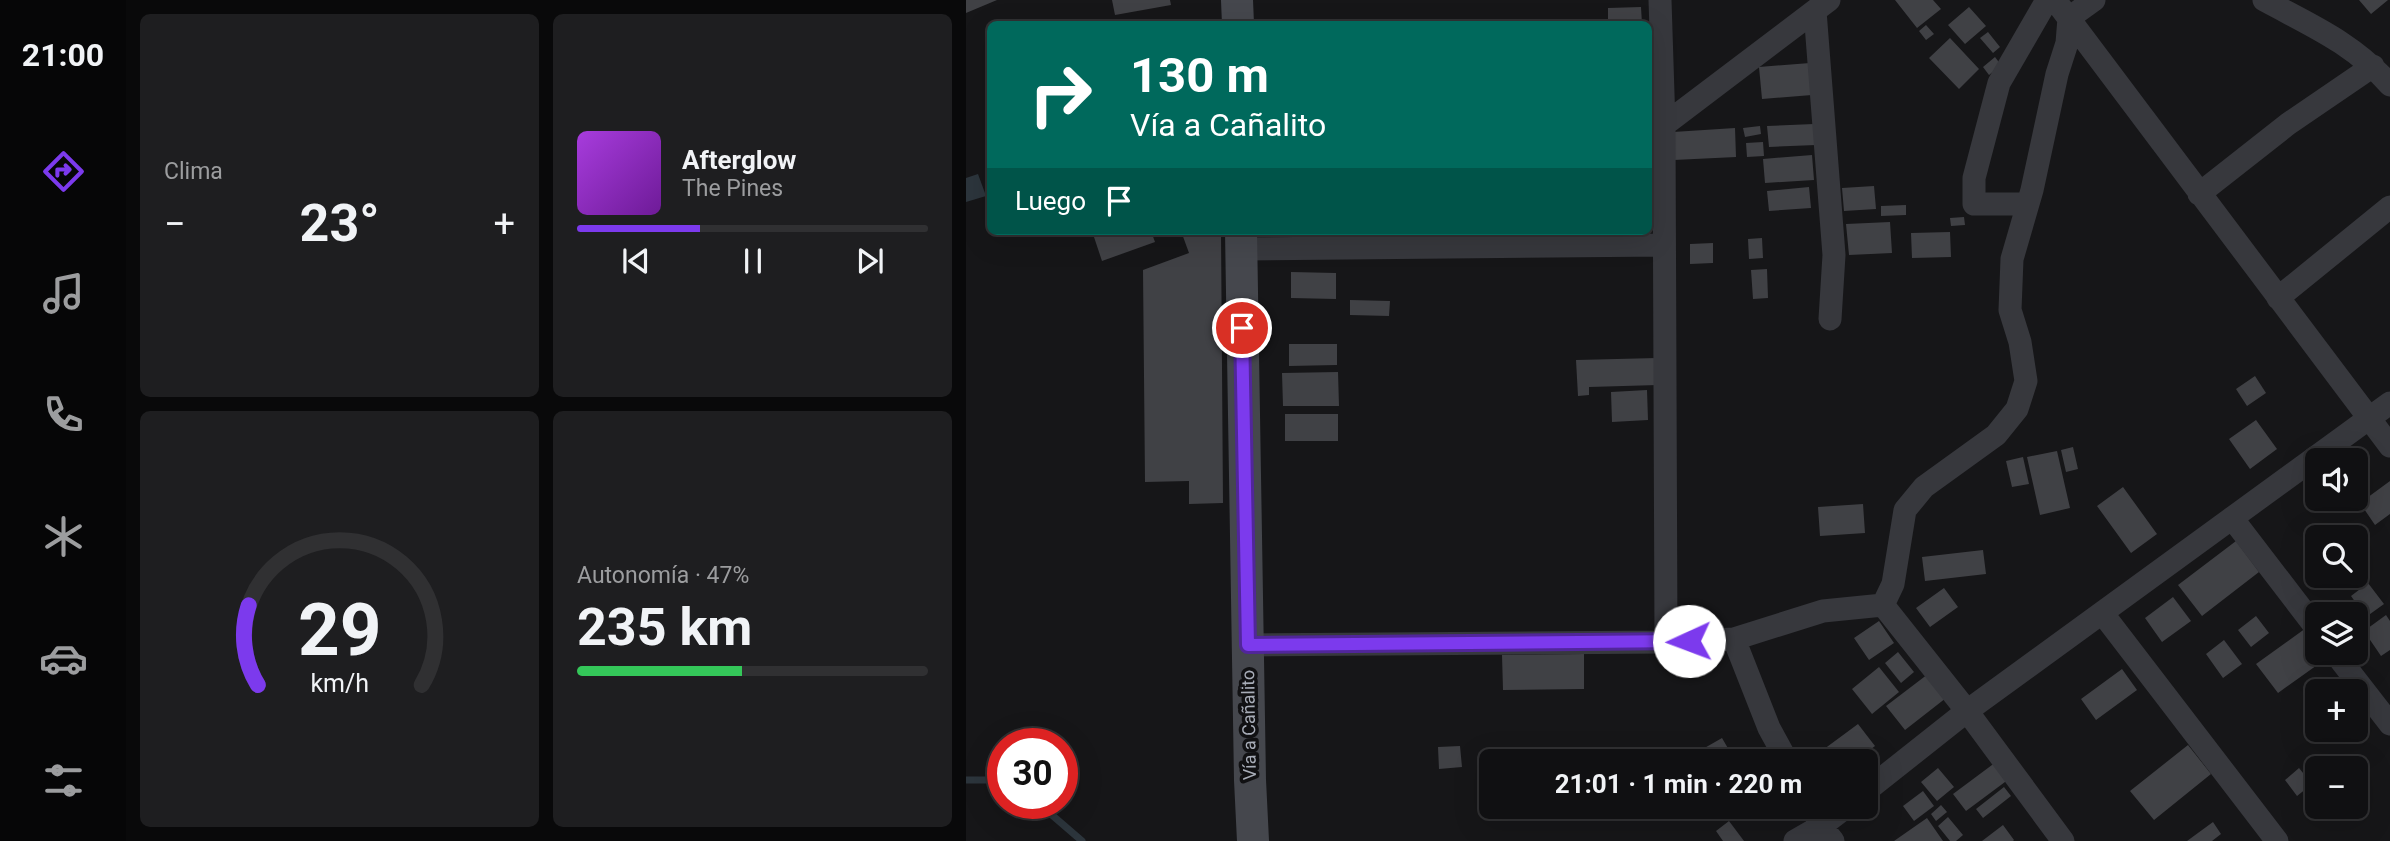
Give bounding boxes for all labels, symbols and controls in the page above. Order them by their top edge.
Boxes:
text: 21:00 [22,36,104,74]
text: 130 m [1130,47,1269,104]
icon: right [1015,49,1106,140]
text: Vía a Cañalito [1130,106,1326,144]
text: Afterglow [682,145,796,175]
icon: directions [39,147,88,196]
text: Clima [164,158,223,185]
text: The Pines [682,175,783,202]
icon: arrive [1100,182,1138,220]
text: Luego [1015,186,1086,216]
text: 23° [300,193,380,254]
text: − [164,202,186,246]
text: + [493,202,515,246]
icon: previous [617,242,655,280]
icon: pause [734,242,772,280]
icon: next [851,242,889,280]
icon: music [39,269,88,318]
pin [1212,298,1272,358]
icon: arrive [1223,309,1261,347]
icon: phone [39,390,88,439]
map controls [2305,448,2368,819]
button: sound [2305,448,2368,511]
icon: climate [39,512,88,561]
button: search [2305,525,2368,588]
text: Autonomía · 47% [577,562,749,589]
text: 29 [298,587,381,673]
text: 235 km [577,597,752,658]
button: layers [2305,602,2368,665]
position arrow [1652,604,1726,678]
icon: car [39,634,88,683]
text: km/h [310,669,369,698]
street label: Vía a Cañalito [1237,670,1260,780]
button: + [2305,679,2368,742]
speed limit sign: 30 [987,728,1078,819]
icon: filters [39,756,88,805]
button: − [2305,756,2368,819]
text: 21:01 · 1 min · 220 m [1555,769,1802,799]

